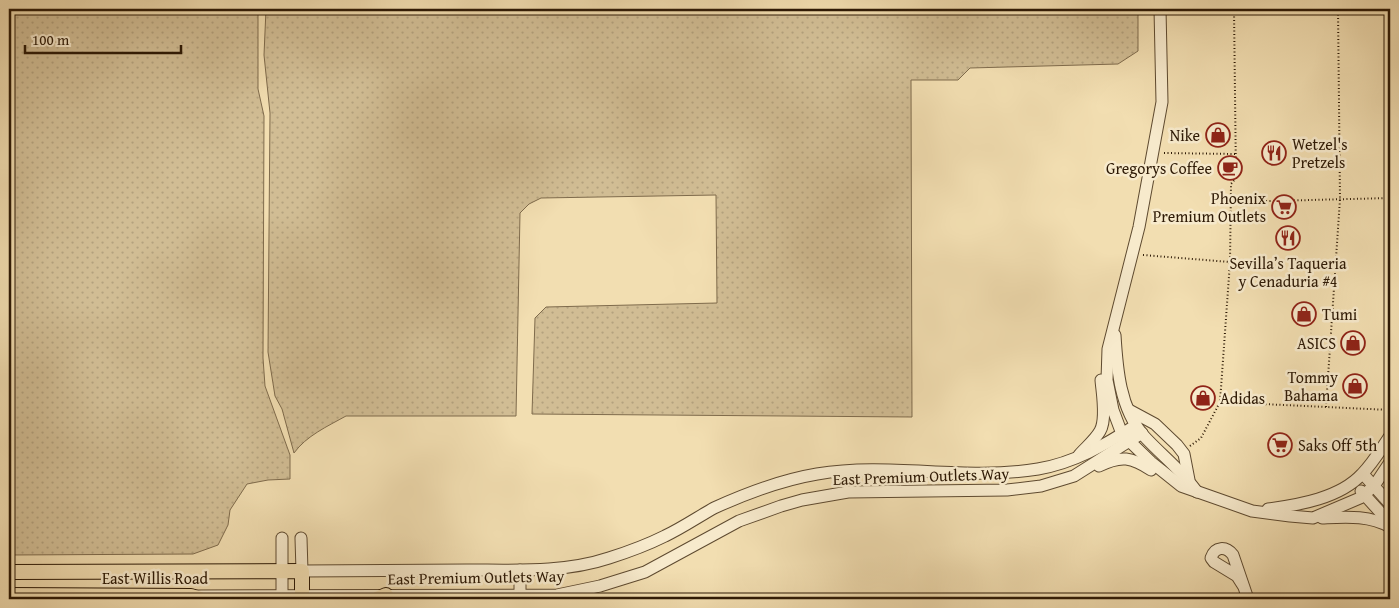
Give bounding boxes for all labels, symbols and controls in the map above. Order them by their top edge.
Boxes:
scale bar [25,22,181,54]
text: 100 m [32,29,70,50]
shop icon: Nike [1205,122,1231,148]
place label: Nike [1170,123,1200,147]
place label: Wetzel's Pretzels [1292,132,1348,174]
restaurant icon: Wetzel's Pretzels [1261,140,1287,166]
cafe icon: Gregorys Coffee [1217,155,1243,181]
place label: Gregorys Coffee [1106,156,1212,180]
place label: Phoenix Premium Outlets [1153,186,1267,228]
supermarket icon: Phoenix Premium Outlets [1271,194,1297,220]
restaurant icon: Sevilla’s Taqueria y Cenaduria #4 [1275,225,1301,251]
place label: Sevilla’s Taqueria y Cenaduria #4 [1229,251,1347,293]
shop icon: Tumi [1291,301,1317,327]
place label: Tumi [1322,302,1358,326]
shop icon: ASICS [1340,330,1366,356]
place label: ASICS [1297,331,1336,355]
place label: Tommy Bahama [1284,365,1338,407]
shop icon: Tommy Bahama [1342,373,1368,399]
shop icon: Adidas [1190,385,1216,411]
place label: Adidas [1220,386,1265,410]
supermarket icon: Saks Off 5th [1267,432,1293,458]
place label: Saks Off 5th [1298,433,1377,457]
street label: East Premium Outlets Way [832,461,1010,491]
street label: East Premium Outlets Way [388,563,564,591]
street label: East Willis Road [102,566,209,590]

